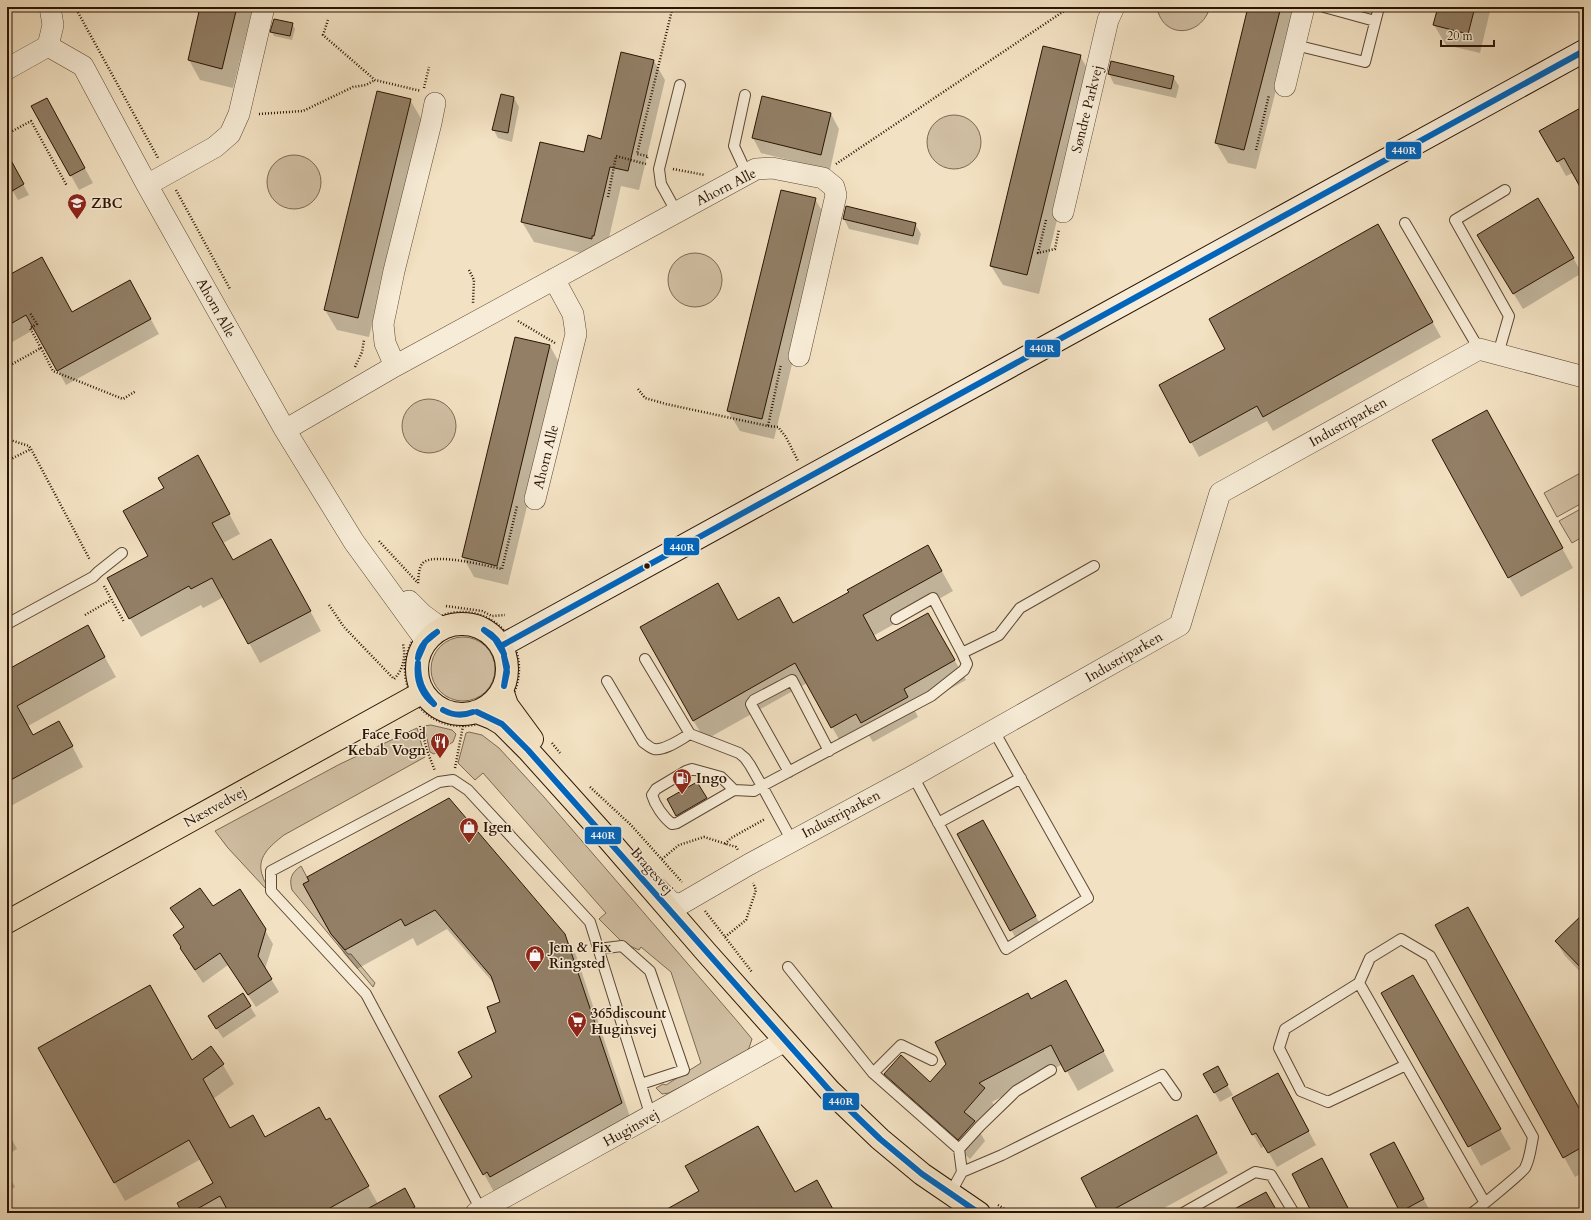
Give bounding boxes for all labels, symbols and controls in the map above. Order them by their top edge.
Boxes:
scale bar [1441,22,1494,48]
text: 20 m [1447,28,1474,44]
street label: Søndre Parkvej [1067,63,1107,155]
line badge: 440R [1385,141,1422,160]
text: 440R [1391,143,1417,158]
street label: Ahorn Alle [693,164,759,210]
school or university icon: ZBC [66,192,88,220]
place label: ZBC [91,194,123,213]
street label: Ahorn Alle [192,275,240,341]
line badge: 440R [1024,339,1061,358]
text: 440R [1029,341,1055,356]
street label: Industriparken [1306,393,1390,451]
street label: Ahorn Alle [529,423,563,491]
line badge: 440R [663,537,700,556]
text: 440R [669,540,695,555]
unlabelled marker [642,561,652,571]
street label: Industriparken [1082,627,1166,687]
place label: Face Food Kebab Vogn [348,725,426,760]
restaurant icon: Face Food Kebab Vogn [429,731,451,759]
fuel station icon: Ingo [671,767,693,795]
place label: Ingo [696,769,727,788]
street label: Næstvedvej [180,782,250,832]
street label: Industriparken [798,785,884,843]
shop icon: Igen [458,816,480,844]
place label: Igen [483,818,512,837]
line badge: 440R [584,826,622,845]
text: 440R [590,828,616,843]
street label: Bragesvej [626,843,678,899]
place label: Jem & Fix Ringsted [547,938,612,973]
shop icon: Jem & Fix Ringsted [524,944,546,972]
place label: 365discount Huginsvej [591,1004,666,1039]
supermarket icon: 365discount Huginsvej [566,1010,588,1038]
line badge: 440R [822,1092,860,1111]
text: 440R [828,1094,854,1109]
street label: Huginsvej [600,1105,662,1151]

